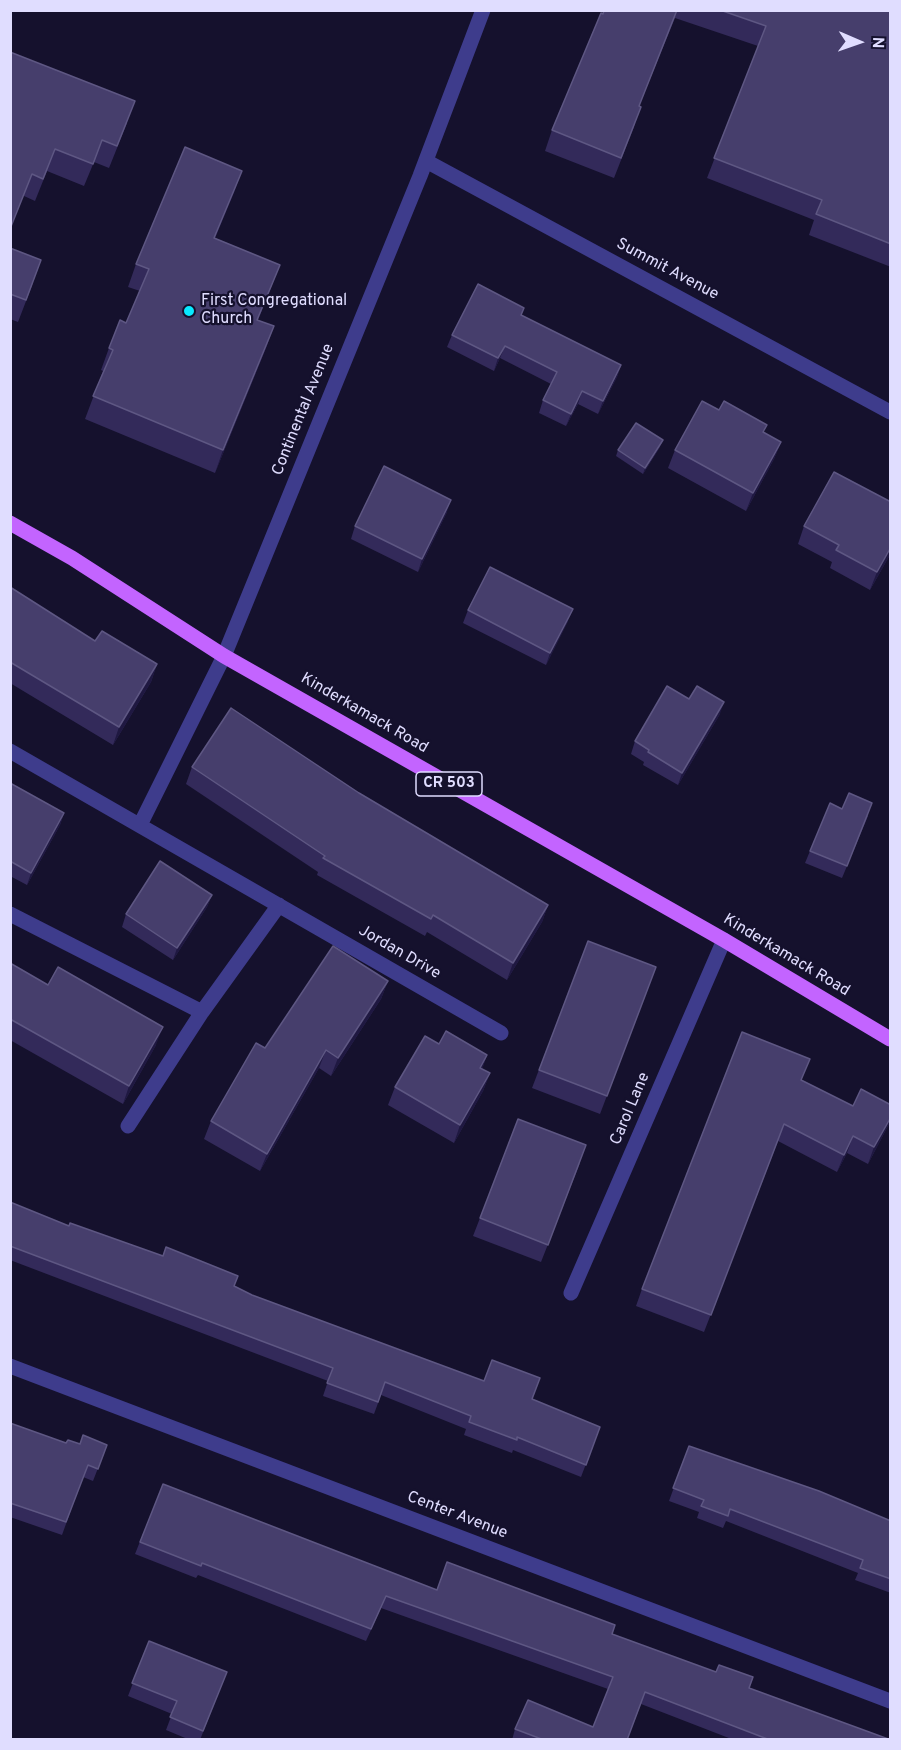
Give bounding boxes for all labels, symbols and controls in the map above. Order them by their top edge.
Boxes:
north arrow [829,12,889,72]
text: N [867,37,887,49]
street label: Summit Avenue [612,235,722,305]
place label: First Congregational Church [201,292,347,330]
marker: First Congregational Church [182,304,196,318]
street label: Continental Avenue [269,341,339,479]
street label: Kinderkamack Road [297,670,431,758]
road number: CR 503 [416,772,482,796]
street label: Kinderkamack Road [719,911,853,1001]
street label: Jordan Drive [354,922,444,984]
street label: Carol Lane [607,1070,655,1148]
street label: Center Avenue [404,1488,510,1544]

